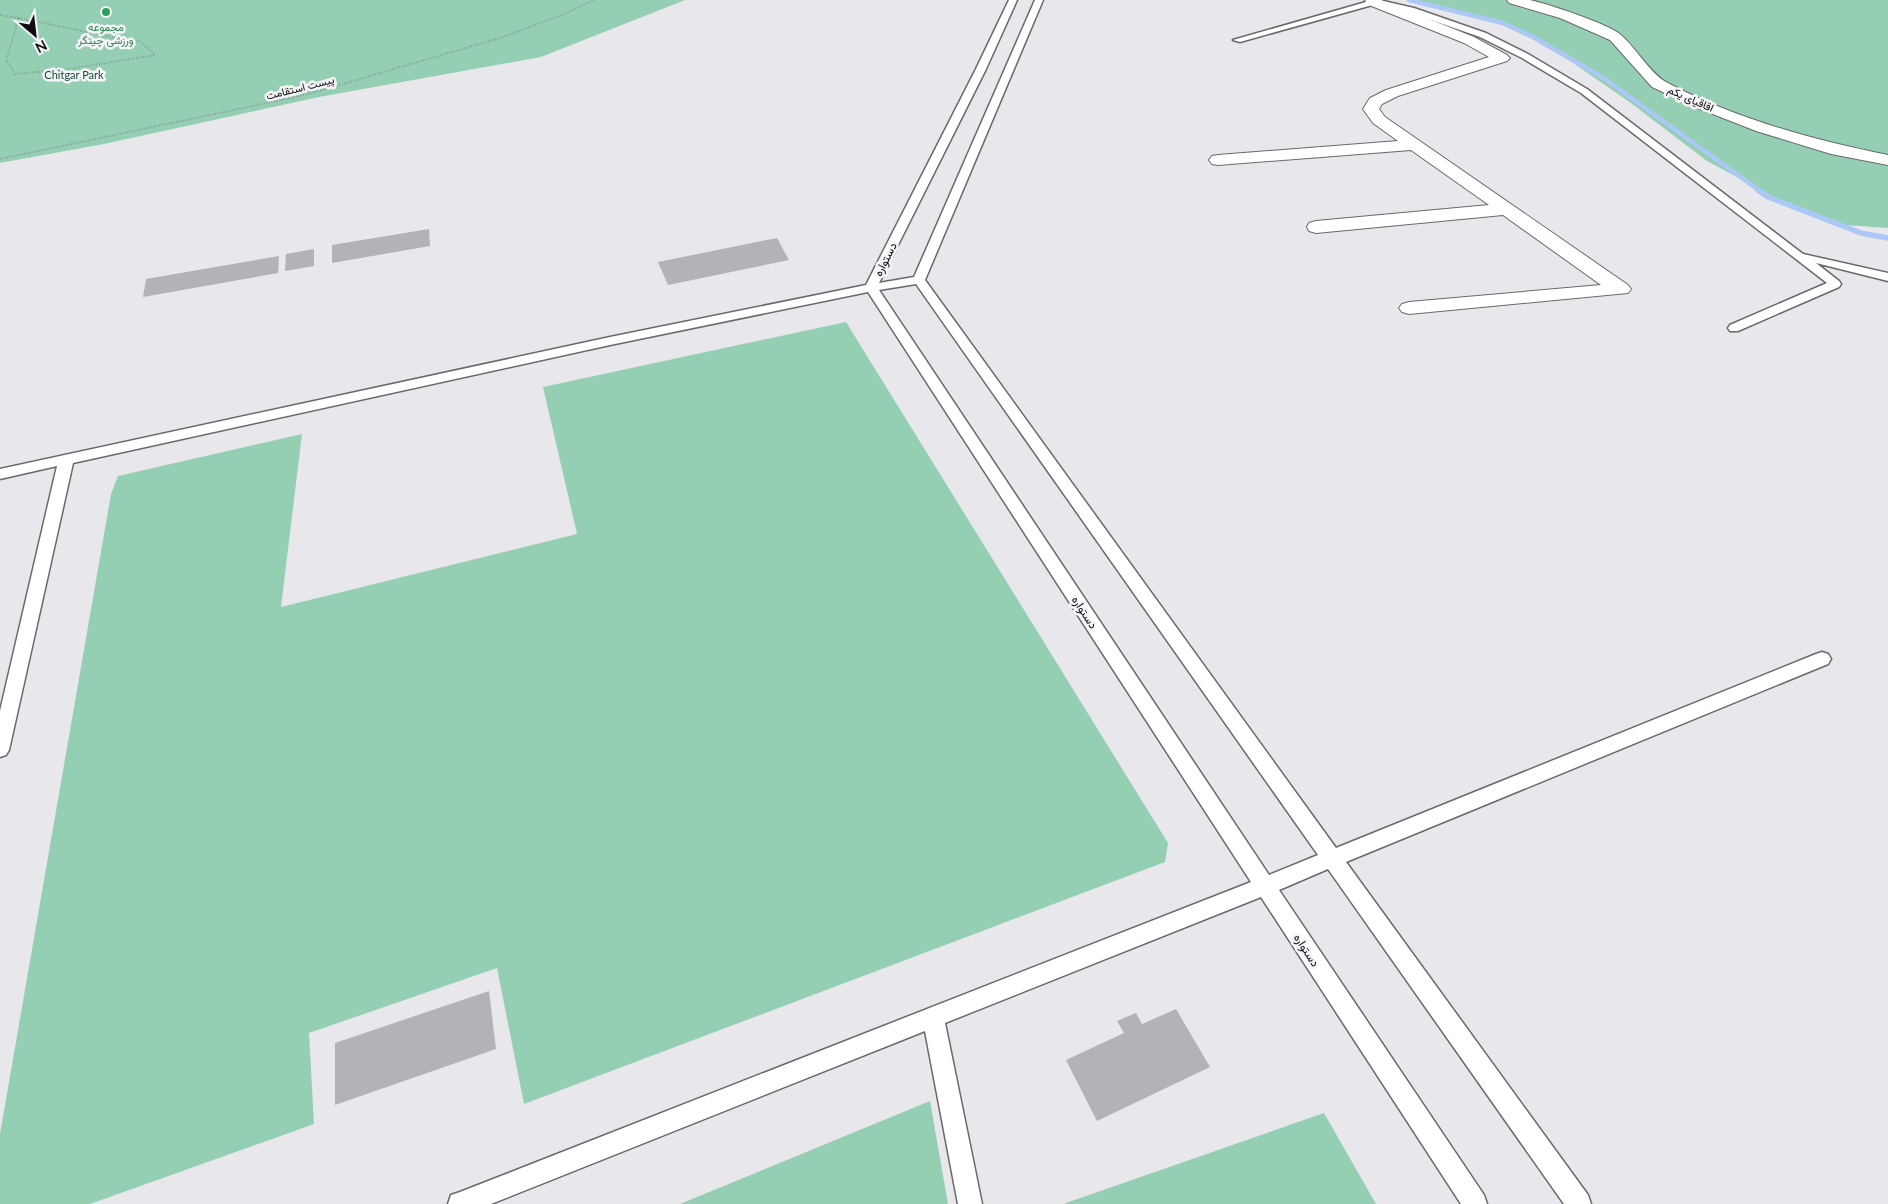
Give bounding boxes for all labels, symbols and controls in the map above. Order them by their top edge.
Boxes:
marker: مجموعه ورزشی چیتگر [100,6,112,18]
north arrow [10,10,60,60]
place label: مجموعه ورزشی چیتگر [77,20,134,48]
text: N [33,37,50,57]
park label: Chitgar Park [44,68,104,81]
street label: پیست استقامت [264,72,336,104]
street label: اقاقیای یکم [1665,82,1716,116]
street label: دستواره [870,239,901,279]
street label: دستواره [1068,593,1101,632]
street label: دستواره [1290,931,1323,970]

